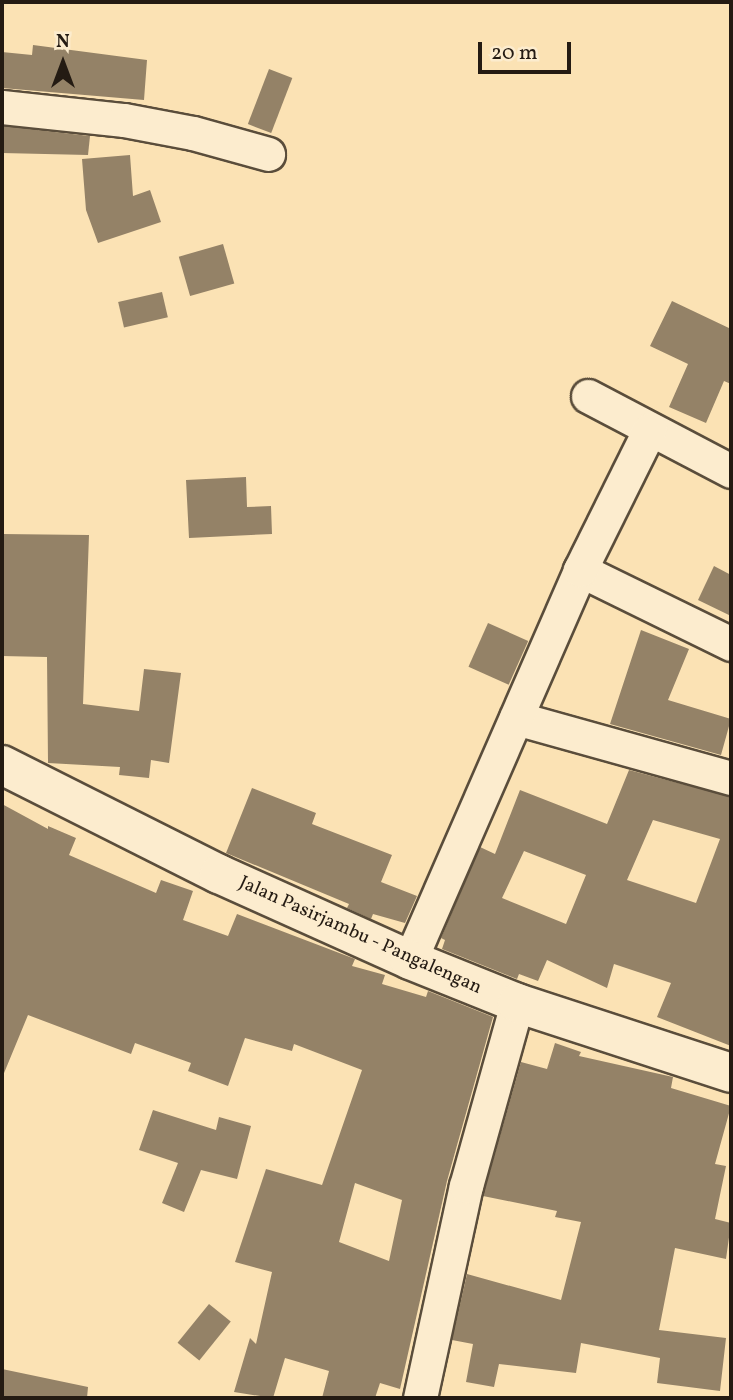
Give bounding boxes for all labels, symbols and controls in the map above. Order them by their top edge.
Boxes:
north arrow [28,28,98,98]
scale bar [481,28,574,72]
text: N [56,29,70,55]
text: 20 m [491,39,537,68]
street label: Jalan Pasirjambu - Pangalengan [235,872,485,1000]

